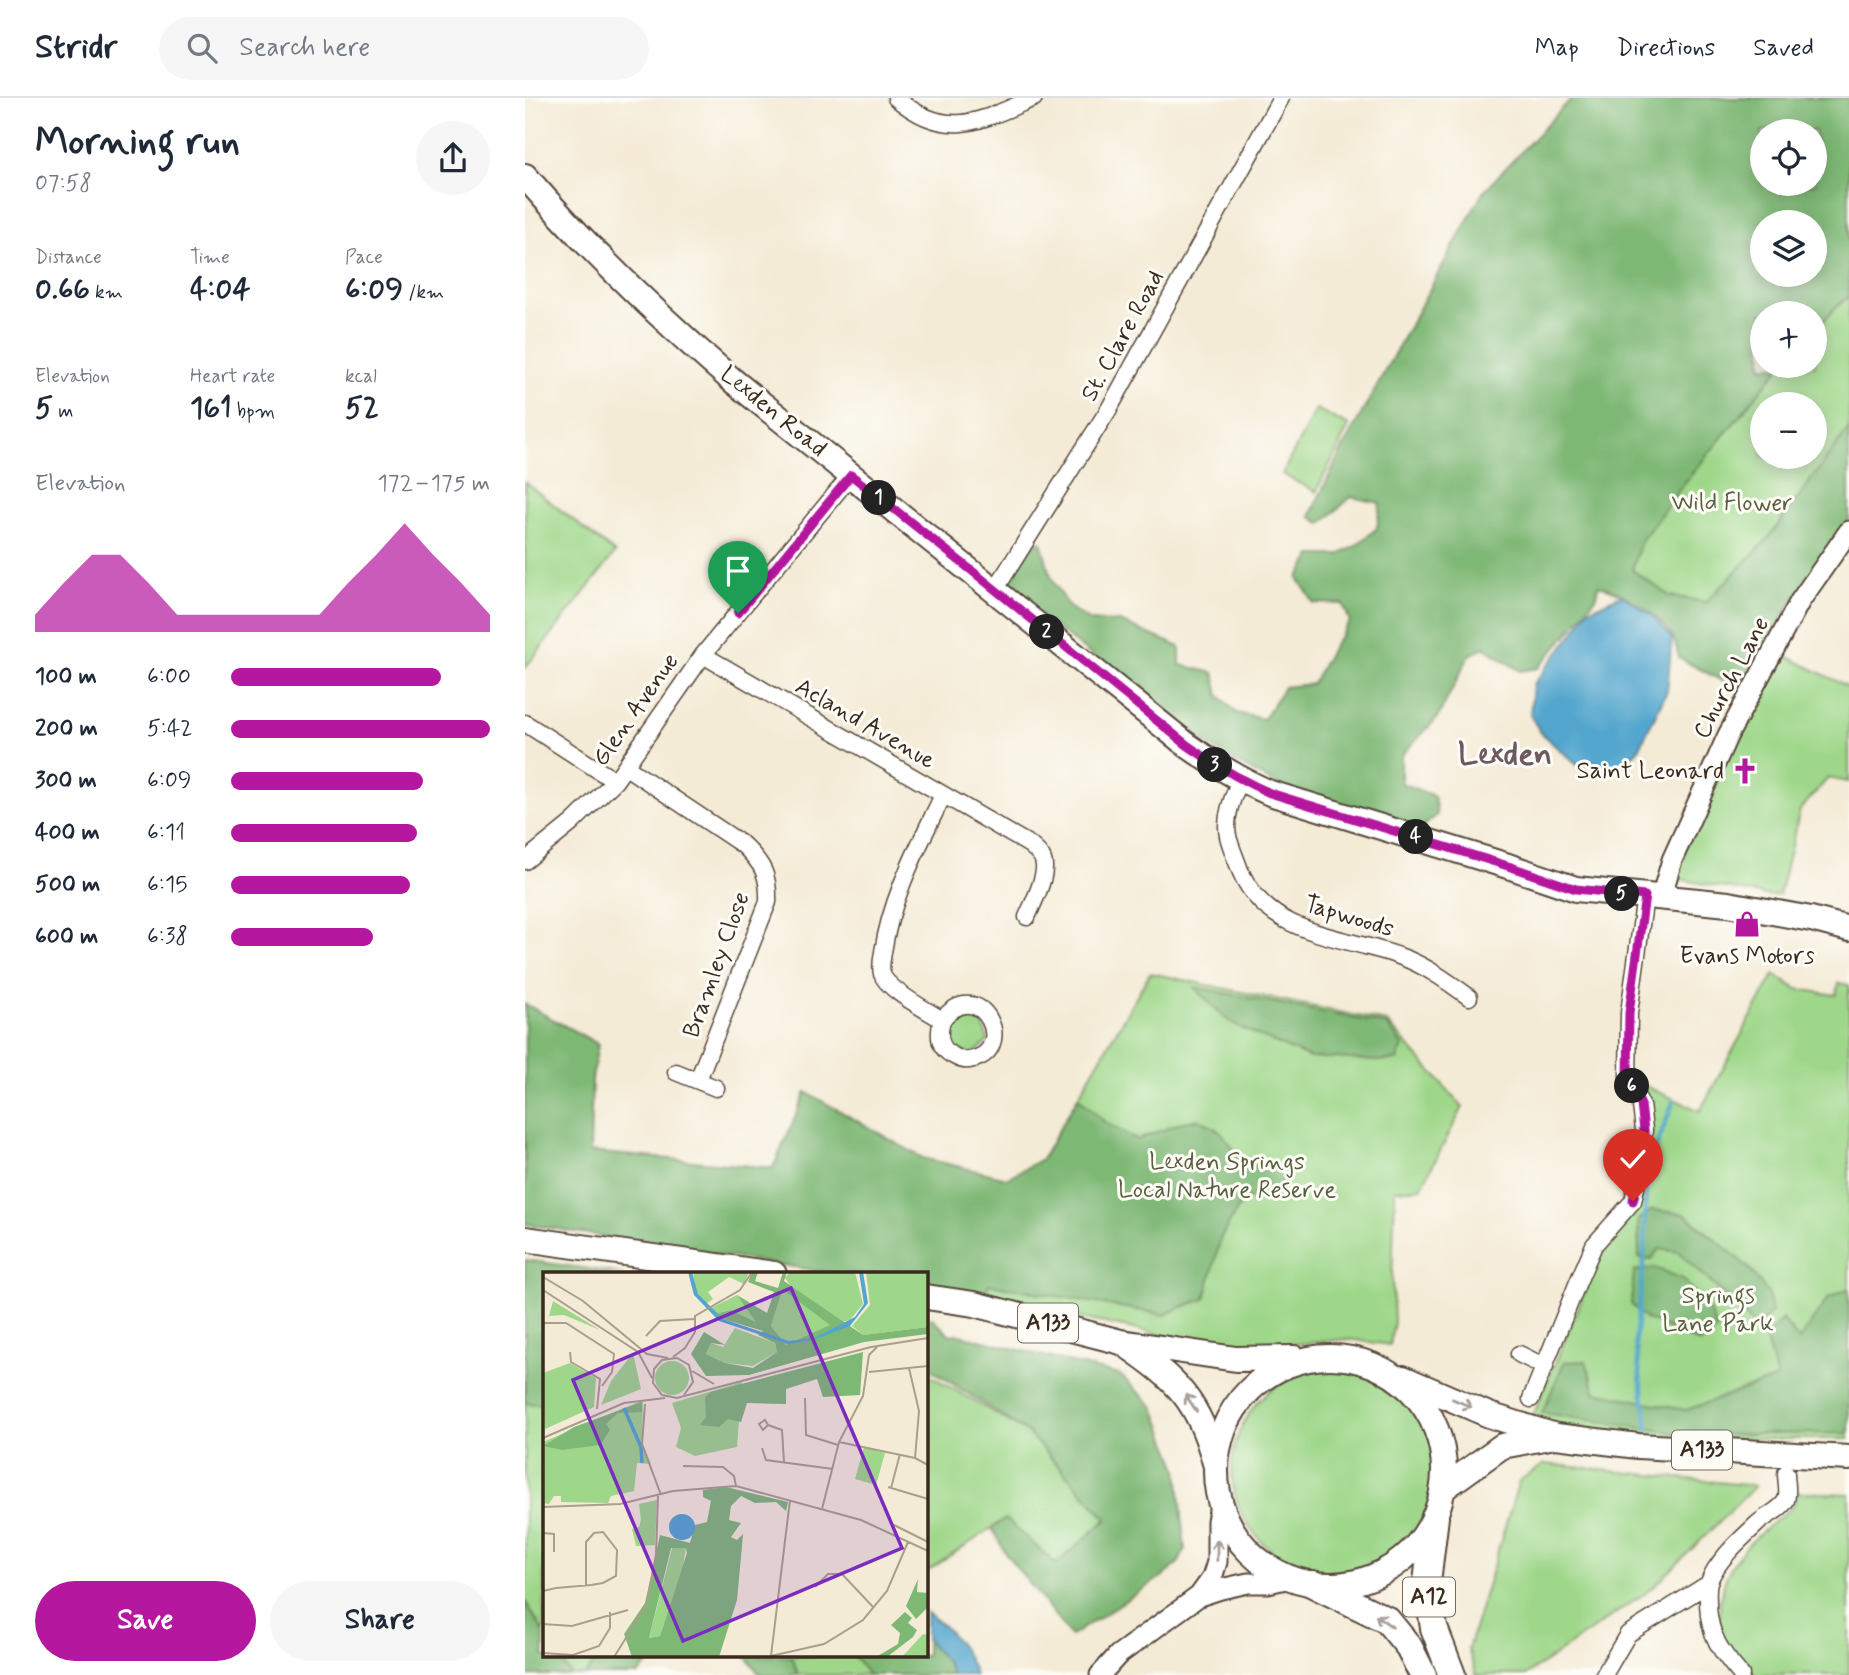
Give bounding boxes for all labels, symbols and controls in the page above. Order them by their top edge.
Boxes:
search box [159,17,649,80]
text: Stridr [35,26,117,70]
icon: search [183,29,221,67]
text: Search here [239,31,370,65]
text: Map [1535,33,1579,64]
text: Directions [1617,33,1715,64]
text: Saved [1753,33,1814,64]
text: Morning run [35,118,240,167]
map controls [1750,119,1827,469]
button: locate [1750,119,1827,196]
button: share [416,121,490,195]
text: 07:58 [35,169,92,199]
button: layers [1750,210,1827,287]
text: Distance [35,245,102,270]
text: Time [190,245,230,270]
text: Pace [345,245,383,270]
street label: St. Clare Road [1074,265,1172,407]
text: 0.66 [35,270,90,309]
text: 4:04 [190,270,250,309]
text: 6:09 [345,270,403,309]
text: km [90,280,123,305]
text: /km [403,280,444,305]
button: + [1750,301,1827,378]
street label: Lexden Road [713,359,833,465]
text: Elevation [35,364,110,389]
text: Heart rate [190,364,275,389]
text: kcal [345,364,377,389]
text: 5 [35,389,53,428]
text: 161 [190,389,232,428]
text: 52 [345,389,379,428]
button: − [1750,392,1827,469]
text: m [53,399,73,424]
text: bpm [232,399,275,424]
text: Elevation [35,469,126,499]
text: 172–175 m [378,469,490,499]
pin: 1 [861,480,897,516]
text: 1 [874,485,883,510]
park label: Wild Flower [1672,488,1792,519]
pin [708,541,768,613]
icon: arrive [719,552,757,590]
street label: Church Lane [1687,612,1777,744]
pin: 2 [1029,614,1065,650]
text: 2 [1042,619,1051,644]
street label: Glen Avenue [586,647,686,773]
text: 100 m [35,662,97,692]
text: 6:00 [147,662,191,692]
street label: Acland Avenue [789,671,941,777]
text: 200 m [35,714,98,744]
text: 5:42 [147,714,192,744]
district label: Lexden [1458,734,1552,776]
pin: 3 [1197,748,1233,782]
text: 3 [1210,752,1219,777]
place label: Saint Leonard [1576,756,1724,787]
church icon: Saint Leonard [1730,756,1760,786]
text: 300 m [35,766,97,796]
text: 6:09 [147,766,191,796]
text: 400 m [35,818,100,848]
text: 6:11 [147,818,185,848]
pin: 4 [1399,820,1433,854]
text: 4 [1410,824,1421,849]
text: 500 m [35,870,100,900]
text: 6:15 [147,870,187,900]
pin: 5 [1605,876,1639,912]
text: 5 [1616,881,1627,906]
street label: Bramley Close [676,888,758,1042]
street label: Tapwoods [1300,889,1398,945]
shop icon: Evans Motors [1732,909,1762,939]
text: 600 m [35,922,98,952]
text: 6:38 [147,922,188,952]
place label: Evans Motors [1679,941,1815,972]
pin: 6 [1615,1068,1649,1104]
text: 6 [1627,1073,1636,1098]
pin [1603,1129,1663,1201]
icon: check [1614,1140,1652,1178]
park label: Lexden Springs Local Nature Reserve [1118,1147,1336,1206]
inset map [543,1272,927,1658]
park label: Springs Lane Park [1662,1281,1774,1340]
road number: A133 [1018,1304,1078,1342]
one-way arrow [1184,1394,1198,1414]
one-way arrow [1451,1397,1472,1410]
road number: A133 [1672,1430,1732,1470]
one-way arrow [1210,1539,1223,1562]
road number: A12 [1403,1578,1455,1616]
button: Save [35,1581,256,1661]
button: Share [270,1581,490,1661]
one-way arrow [1374,1614,1393,1629]

